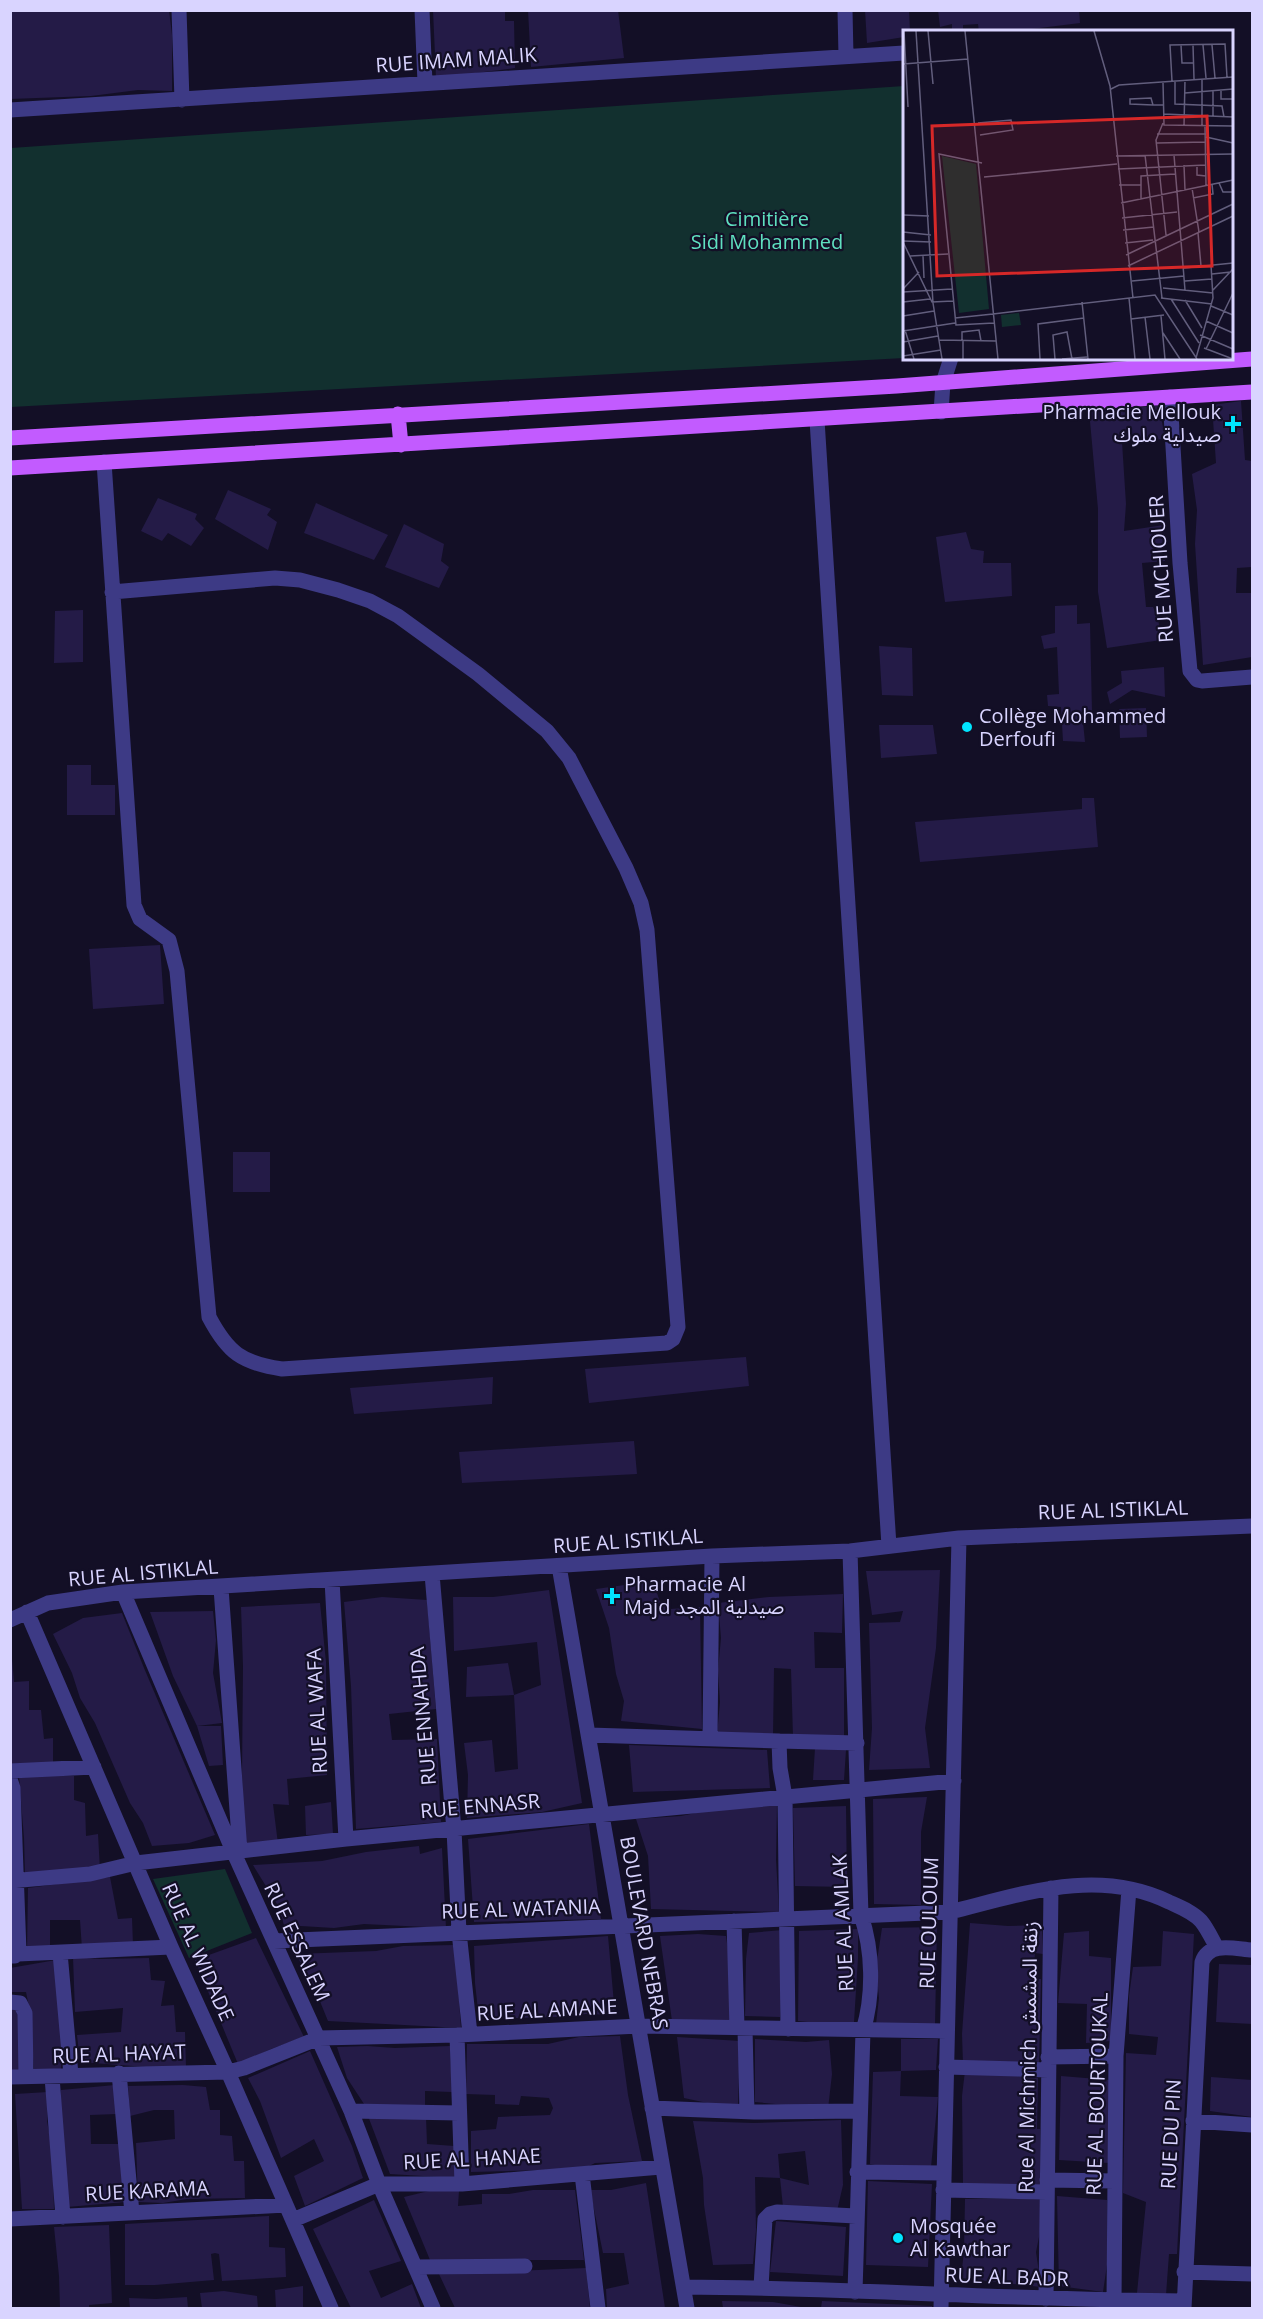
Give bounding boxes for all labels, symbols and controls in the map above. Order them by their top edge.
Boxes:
inset map [903,30,1233,360]
street label: RUE IMAM MALIK [374,40,538,79]
park label: Cimitière Sidi Mohammed [691,205,843,255]
place label: Pharmacie Mellouk صيدلية ملوك [1043,398,1221,448]
marker: Pharmacie Mellouk صيدلية ملوك [1226,417,1240,431]
street label: RUE MCHIOUER [1142,494,1179,644]
place label: Collège Mohammed Derfoufi [979,702,1166,752]
marker: Collège Mohammed Derfoufi [960,720,974,734]
street label: RUE AL ISTIKLAL [1037,1493,1189,1526]
street label: RUE AL ISTIKLAL [552,1522,704,1559]
street label: RUE AL ISTIKLAL [67,1552,219,1593]
place label: Pharmacie Al Majd صيدلية المجد [624,1570,784,1620]
marker: Pharmacie Al Majd صيدلية المجد [605,1589,619,1603]
street label: RUE ENNAHDA [403,1645,442,1786]
street label: RUE AL WAFA [300,1647,333,1774]
street label: RUE ENNASR [419,1787,542,1824]
street label: BOULEVARD NEBRAS [614,1834,675,2032]
street label: RUE AL AMLAK [825,1853,860,1992]
street label: RUE OULOUM [913,1857,944,1989]
street label: RUE ESSALEM [258,1878,337,2006]
street label: RUE AL WIDADE [156,1879,241,2025]
street label: RUE AL WATANIA [441,1892,602,1925]
street label: Rue Al Michmich زنقة المشمش [1012,1921,1043,2193]
street label: RUE AL AMANE [476,1992,618,2027]
street label: RUE AL BOURTOUKAL [1079,1992,1114,2196]
street label: RUE AL HAYAT [52,2038,186,2069]
street label: RUE DU PIN [1154,2078,1187,2190]
street label: RUE AL HANAE [402,2141,541,2176]
street label: RUE KARAMA [84,2174,210,2207]
place label: Mosquée Al Kawthar [910,2212,1010,2262]
marker: Mosquée Al Kawthar [891,2231,905,2245]
street label: RUE AL BADR [945,2261,1070,2292]

